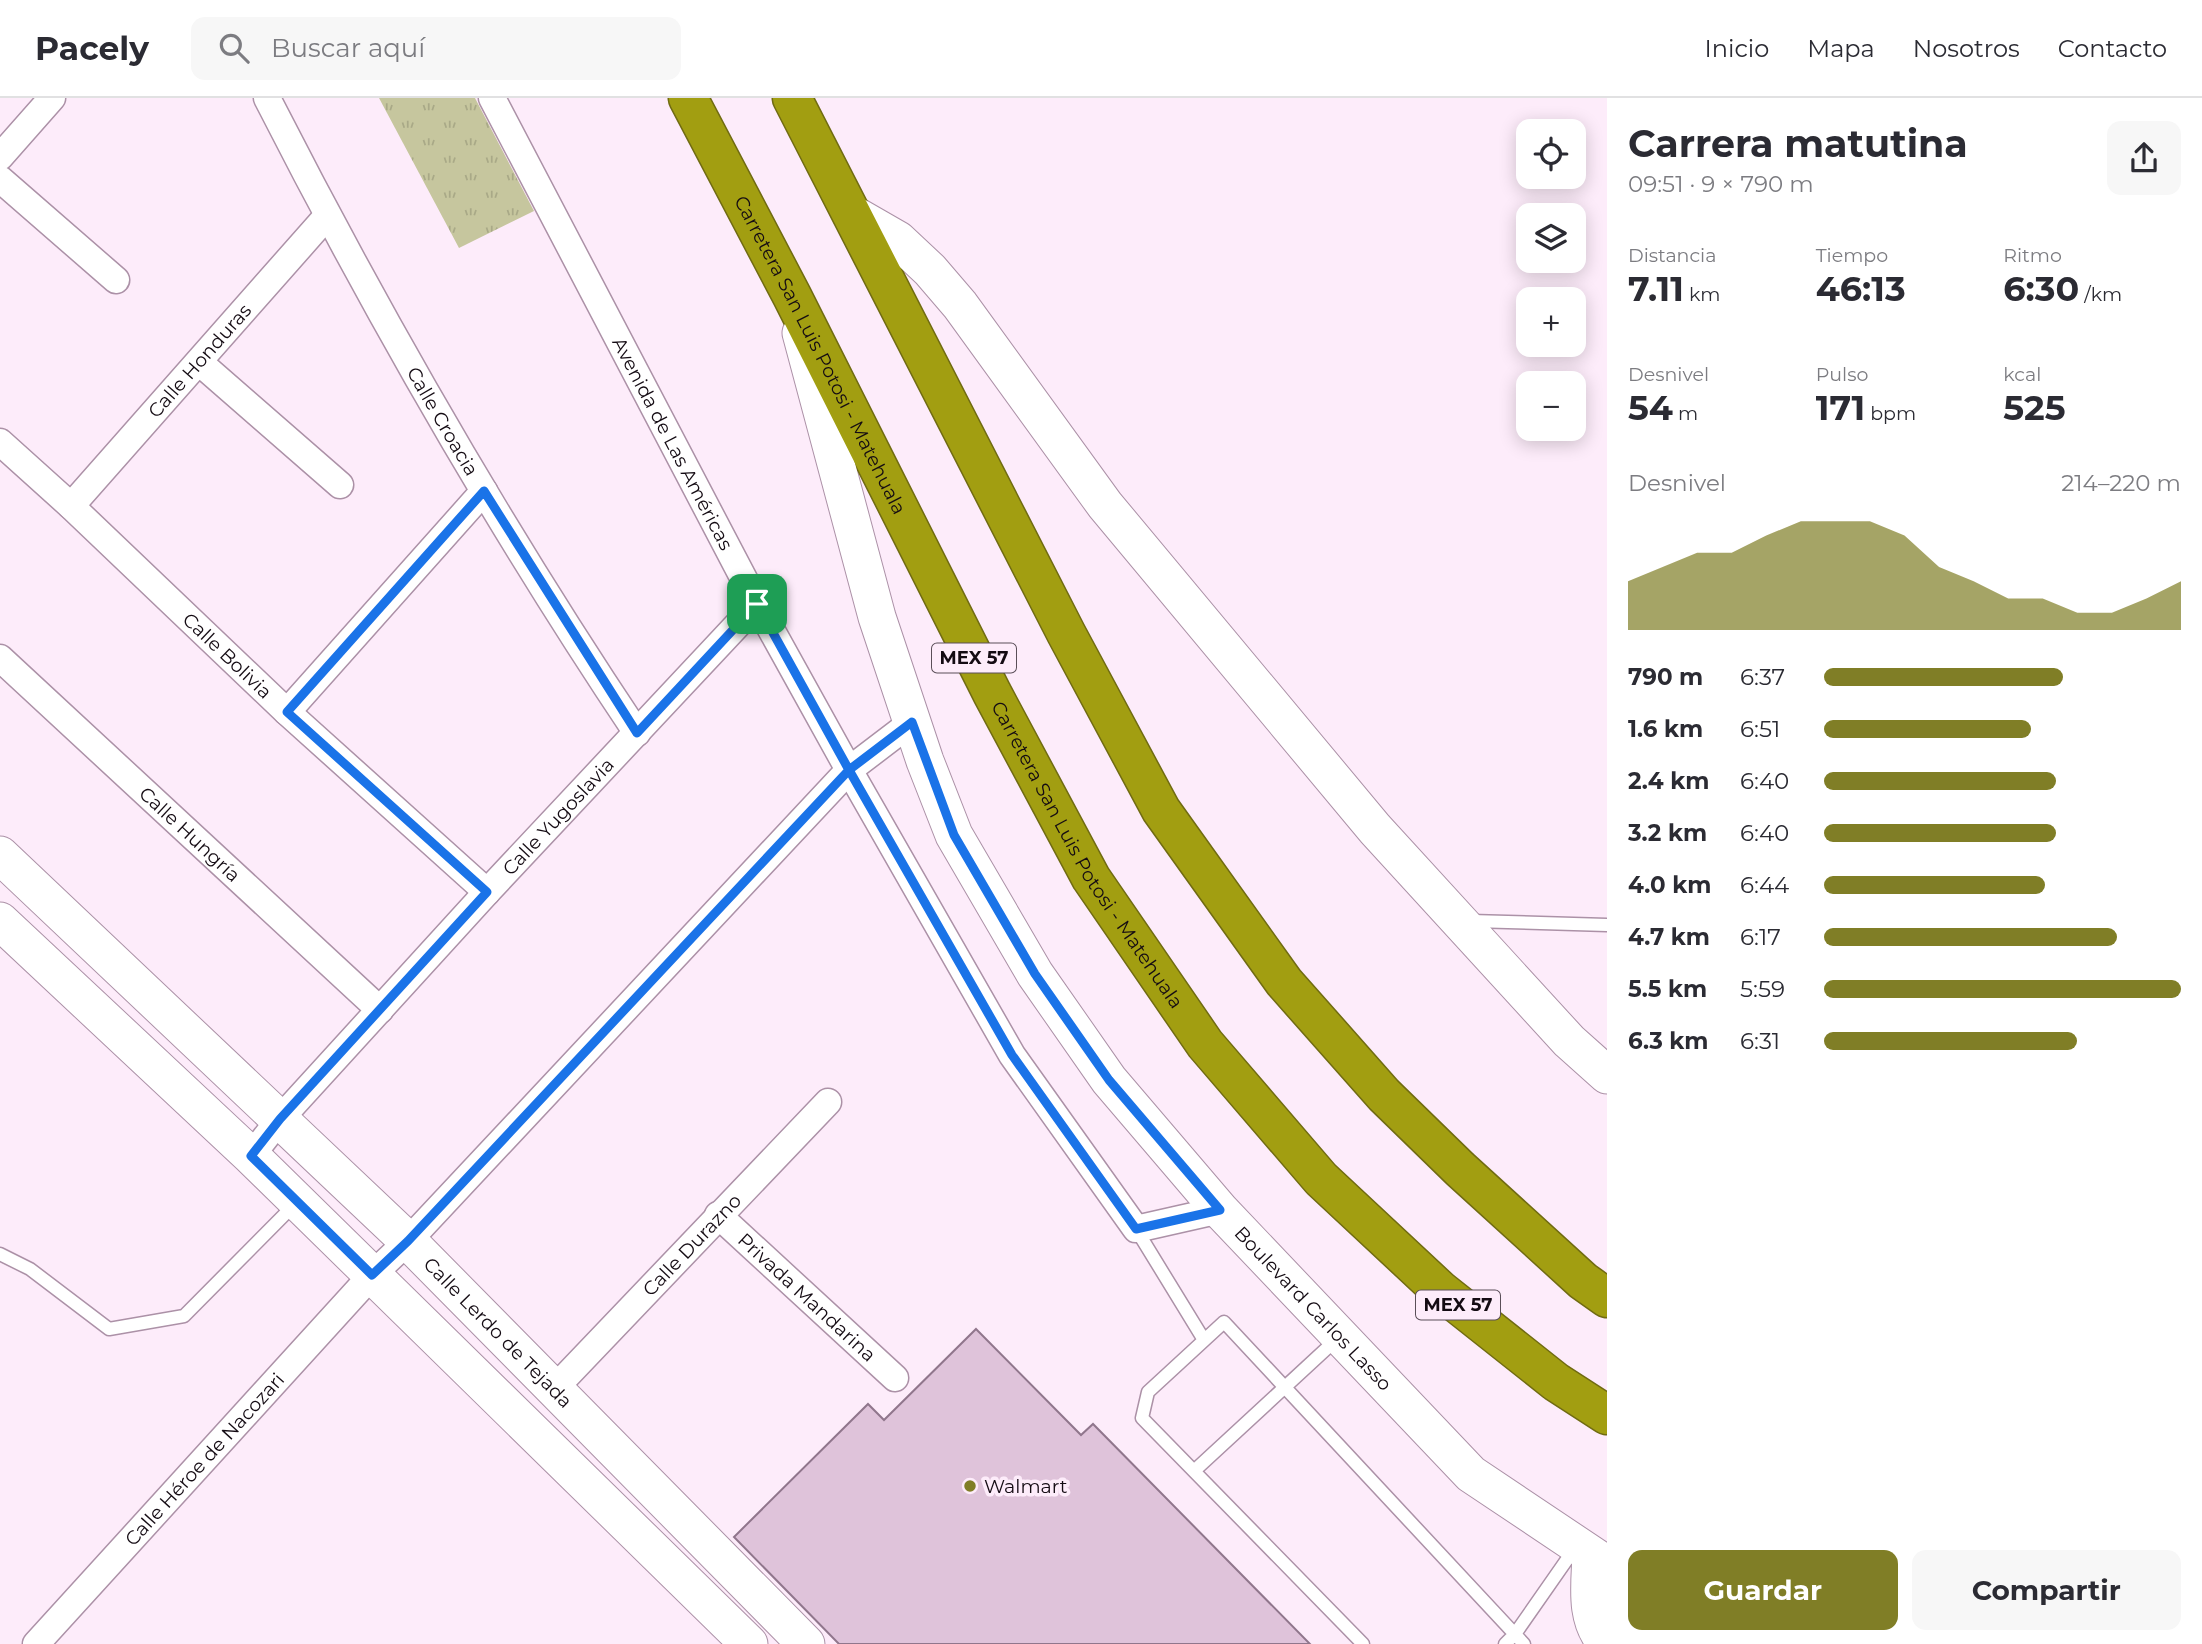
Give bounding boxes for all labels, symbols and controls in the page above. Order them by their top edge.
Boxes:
search box [191,17,681,80]
text: Pacely [35,28,149,68]
icon: search [215,29,253,67]
text: Buscar aquí [271,32,425,64]
text: Inicio [1704,34,1769,63]
text: Mapa [1807,34,1875,63]
text: Nosotros [1913,34,2020,63]
text: Contacto [2058,34,2167,63]
map controls [1516,119,1586,441]
button: locate [1516,119,1586,189]
text: Carrera matutina [1628,120,1968,167]
button: share [2107,121,2181,195]
text: 09:51 · 9 × 790 m [1628,170,1814,198]
street label: Carretera San Luis Potosi - Matehuala [730,192,911,518]
button: layers [1516,203,1586,273]
text: Distancia [1628,244,1716,267]
text: Tiempo [1816,244,1888,267]
text: Ritmo [2003,244,2062,267]
text: 7.11 [1628,267,1684,310]
text: 46:13 [1816,267,1906,310]
text: 6:30 [2003,267,2079,310]
text: km [1684,283,1720,306]
text: /km [2079,283,2122,306]
button: + [1516,287,1586,357]
street label: Calle Honduras [143,299,256,422]
street label: Avenida de Las Américas [608,333,738,554]
street label: Calle Croacia [402,363,484,480]
text: Desnivel [1628,363,1709,386]
text: Pulso [1816,363,1868,386]
text: kcal [2003,363,2041,386]
button: − [1516,371,1586,441]
text: 54 [1628,386,1673,429]
text: 171 [1816,386,1865,429]
text: 525 [2003,386,2065,429]
text: m [1673,402,1698,425]
text: bpm [1865,402,1916,425]
text: Desnivel [1628,469,1726,497]
text: 214–220 m [2061,469,2181,497]
pin [727,574,787,634]
icon: arrive [738,585,776,623]
street label: Calle Bolivia [178,608,277,703]
road number: MEX 57 [932,644,1016,672]
text: 790 m [1628,663,1703,691]
text: 6:37 [1740,663,1785,691]
street label: Carretera San Luis Potosi - Matehuala [987,697,1188,1012]
text: 1.6 km [1628,715,1703,743]
text: 6:51 [1740,715,1780,743]
street label: Calle Yugoslavia [497,753,619,880]
text: 2.4 km [1628,767,1709,795]
text: 6:40 [1740,767,1789,795]
street label: Calle Hungría [135,782,245,886]
text: 3.2 km [1628,819,1707,847]
text: 6:40 [1740,819,1789,847]
text: 4.0 km [1628,871,1711,899]
text: 6:44 [1740,871,1789,899]
text: 4.7 km [1628,923,1710,951]
text: 6:17 [1740,923,1781,951]
text: 5.5 km [1628,975,1707,1003]
text: 5:59 [1740,975,1785,1003]
text: 6.3 km [1628,1027,1708,1055]
text: 6:31 [1740,1027,1780,1055]
street label: Calle Durazno [638,1189,746,1301]
street label: Boulevard Carlos Lasso [1230,1221,1397,1395]
street label: Privada Mandarina [733,1228,881,1366]
street label: Calle Lerdo de Tejada [419,1252,577,1412]
road number: MEX 57 [1416,1290,1500,1320]
street label: Calle Héroe de Nacozari [120,1368,289,1550]
place label: Walmart [984,1475,1068,1498]
marker: Walmart [962,1478,978,1494]
button: Guardar [1628,1550,1898,1630]
button: Compartir [1912,1550,2181,1630]

